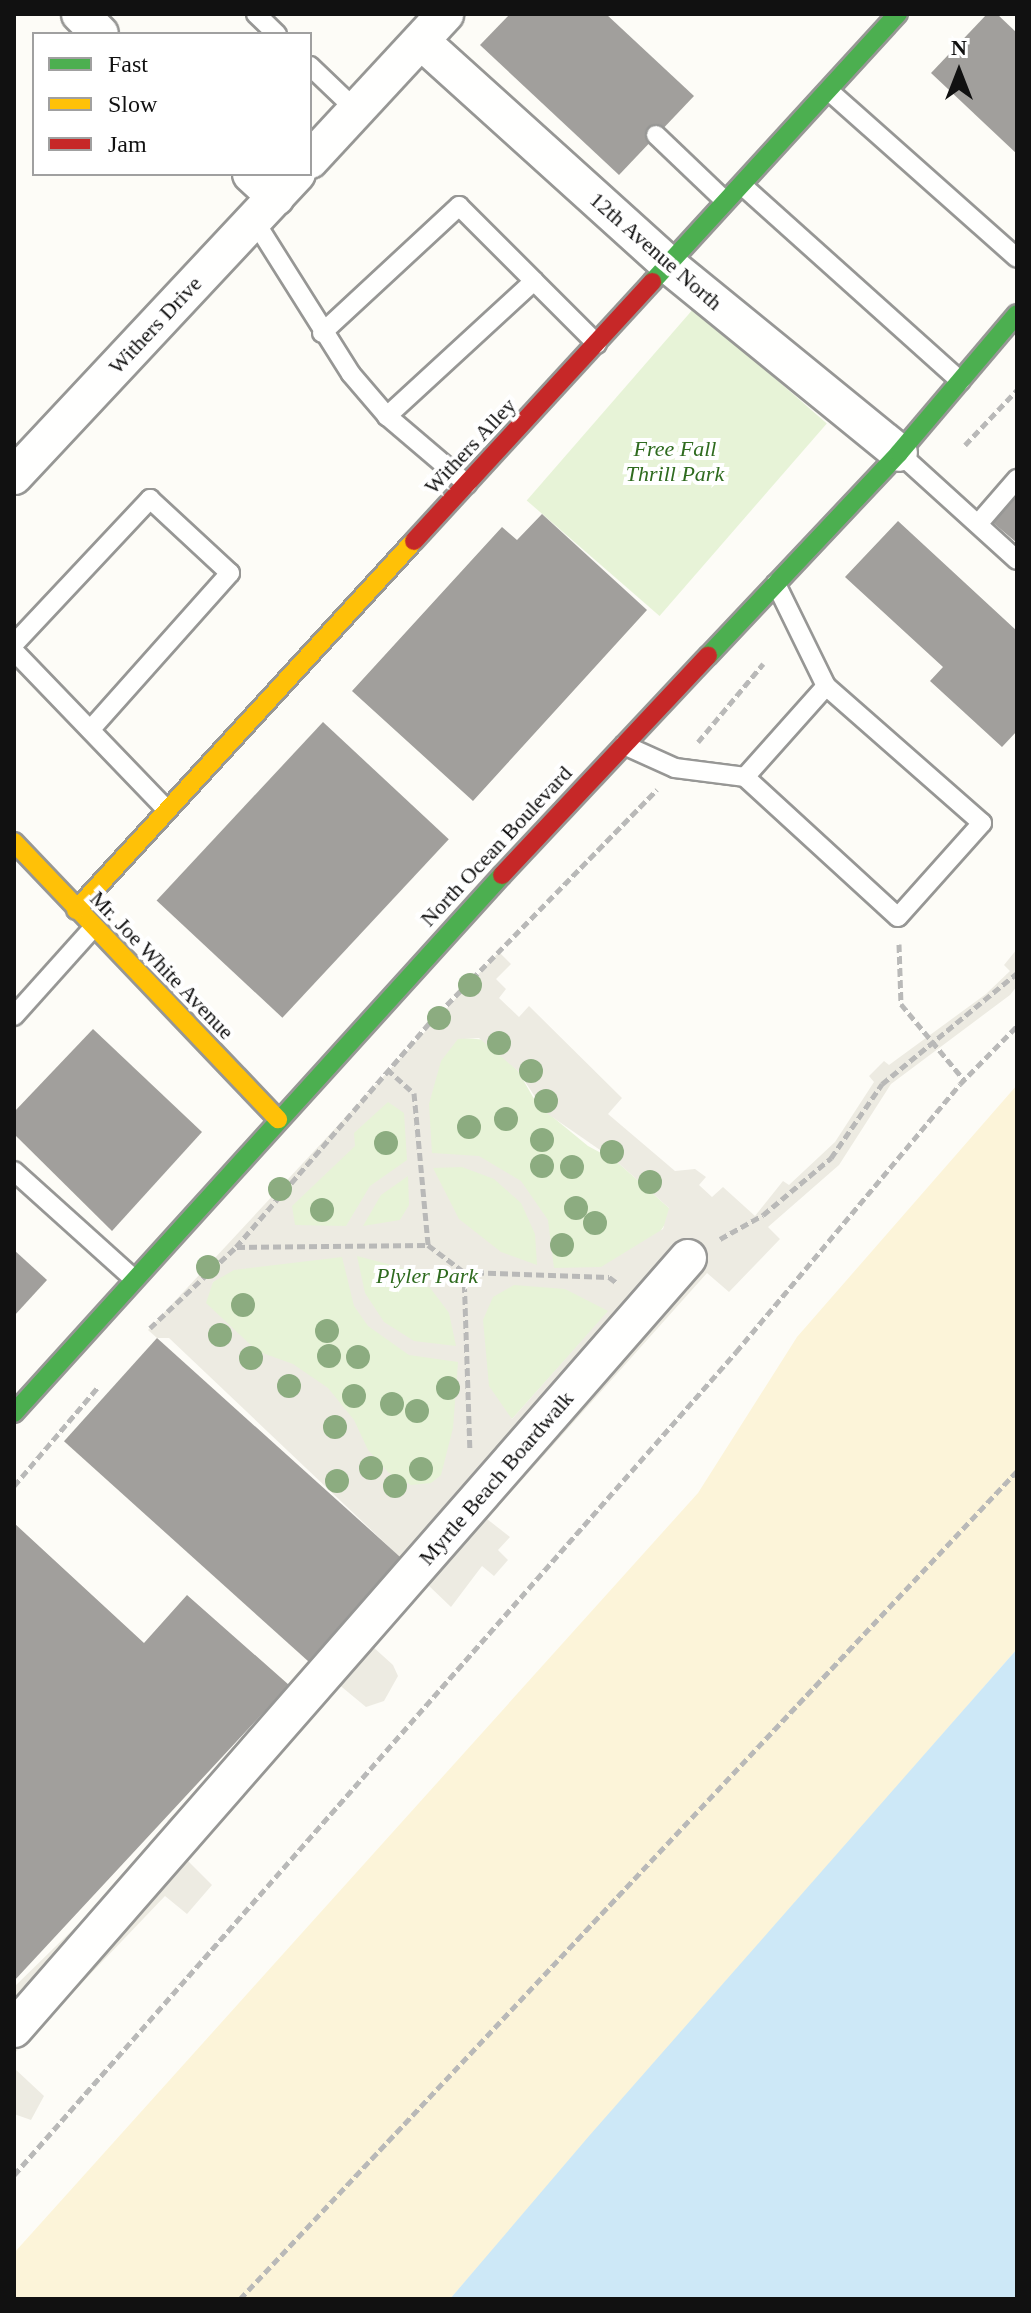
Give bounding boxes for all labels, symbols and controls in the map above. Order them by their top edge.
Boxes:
legend [32,32,312,176]
north arrow [919,32,999,112]
text: N [951,35,967,60]
text: Fast [108,51,148,77]
text: Slow [108,91,157,117]
text: Jam [108,131,147,157]
street label: 12th Avenue North [584,186,728,316]
street label: Withers Drive [103,271,207,379]
street label: Withers Alley [418,392,522,500]
park label: Free Fall Thrill Park [626,435,724,486]
street label: North Ocean Boulevard [415,760,577,932]
street label: Mr. Joe White Avenue [84,885,240,1045]
park label: Plyler Park [376,1263,478,1289]
street label: Myrtle Beach Boardwalk [413,1385,579,1571]

